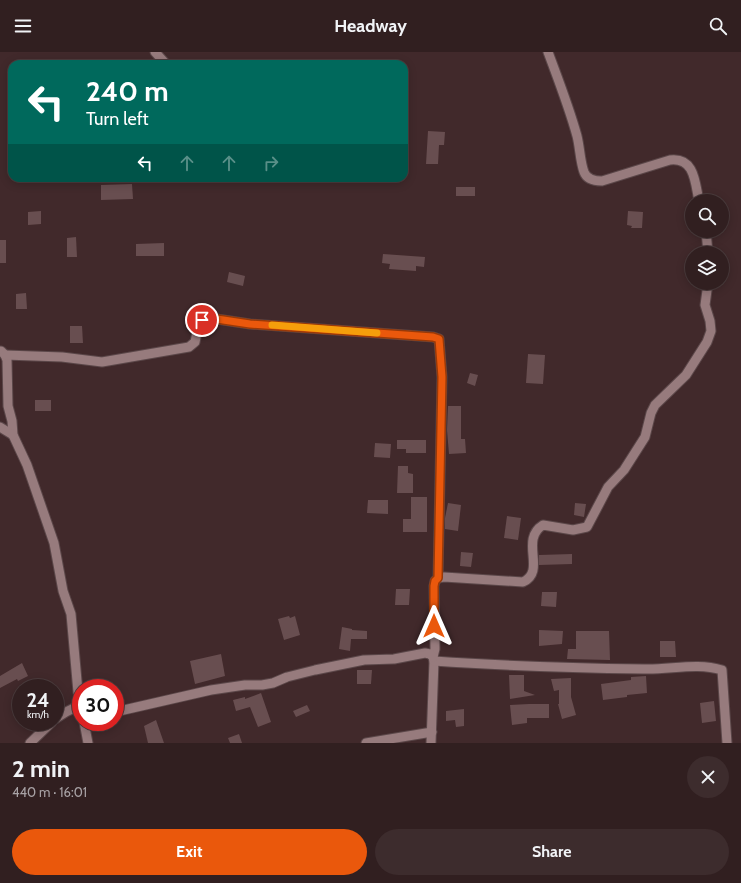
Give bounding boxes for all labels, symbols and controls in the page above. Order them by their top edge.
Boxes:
icon: menu [12,15,34,37]
text: Headway [334,15,407,37]
icon: search [707,15,729,37]
text: 240 m [86,74,169,108]
icon: left [20,76,72,128]
text: Turn left [86,108,149,130]
icon: left [134,152,156,174]
icon: ahead [176,152,198,174]
icon: ahead [218,152,240,174]
icon: right [260,152,282,174]
map controls [685,194,729,290]
button: search [685,194,729,238]
button: layers [685,246,729,290]
pin [185,303,219,337]
icon: arrive [191,309,213,331]
position arrow [413,605,455,647]
speed limit sign: 30 [72,679,124,731]
text: 24 [27,688,50,712]
text: km/h [27,708,49,721]
text: 2 min [12,754,70,783]
button: close [687,756,729,798]
text: 440 m · 16:01 [12,784,87,800]
button: Exit [12,829,367,875]
button: Share [375,829,729,875]

